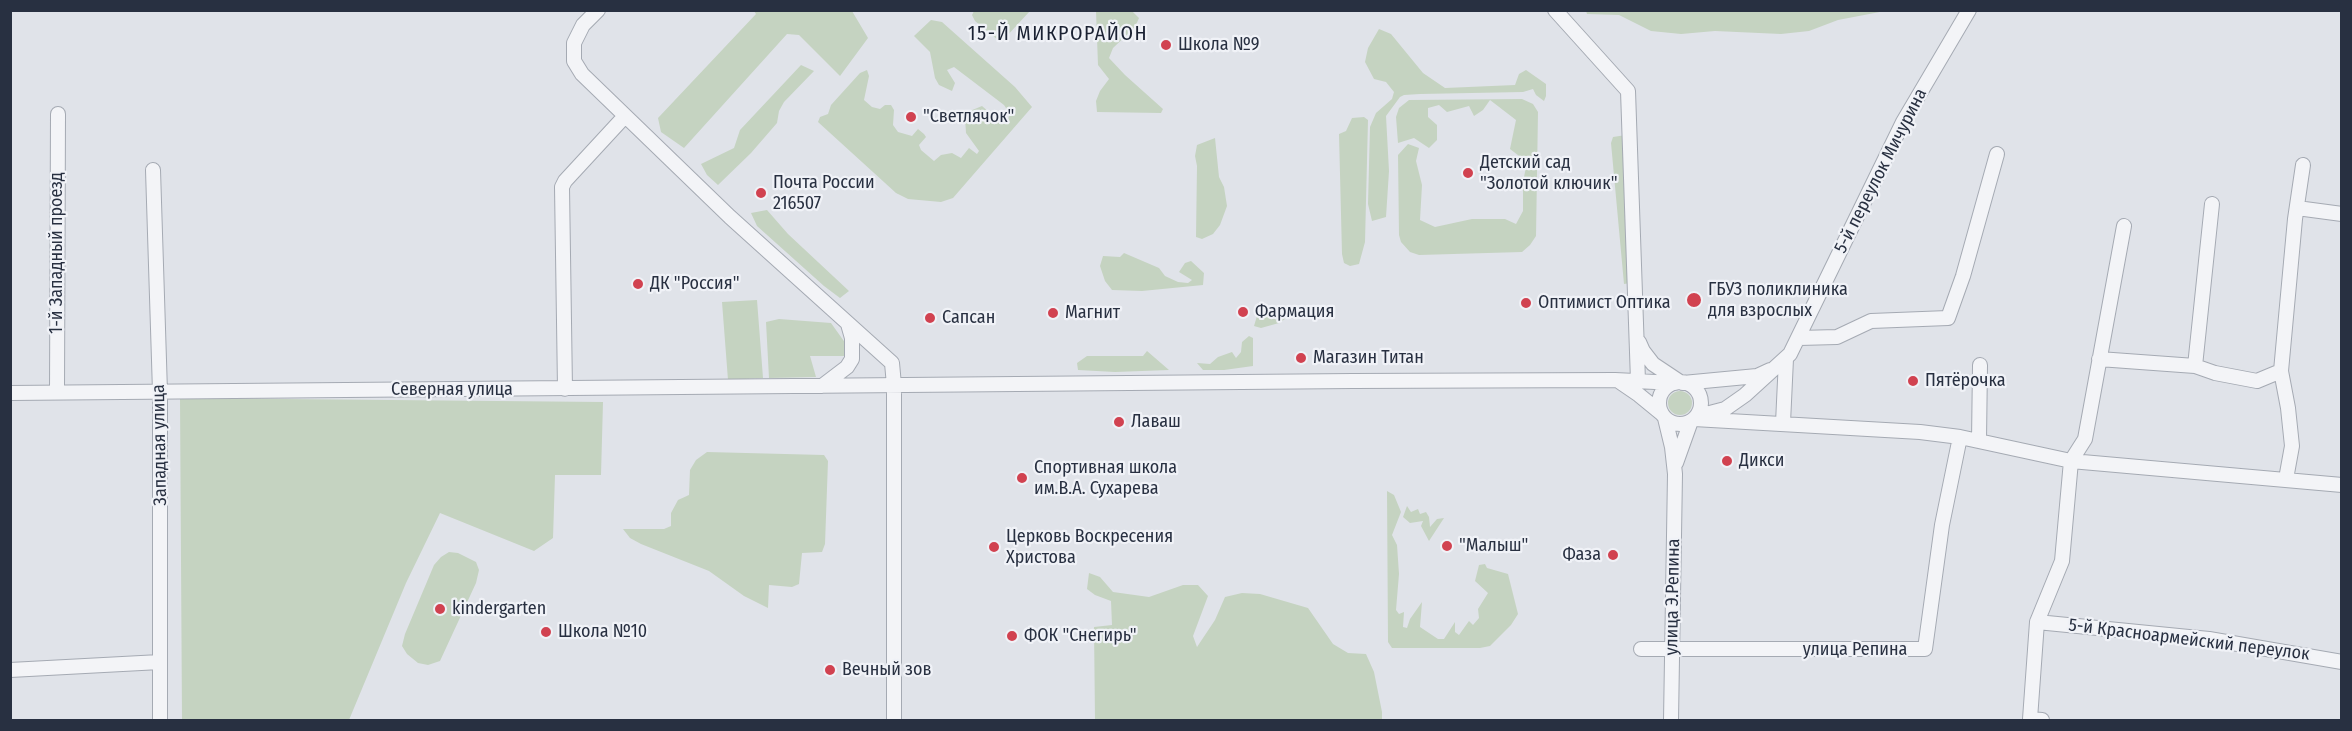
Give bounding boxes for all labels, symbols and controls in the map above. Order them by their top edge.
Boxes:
district label: 15-Й МИКРОРАЙОН [968,22,1148,46]
place label: Школа №9 [1178,34,1260,56]
marker: Школа №9 [1159,38,1173,52]
street label: 5-й переулок Мичурина [1830,85,1932,257]
place label: "Светлячок" [923,106,1014,128]
marker: "Светлячок" [904,110,918,124]
place label: Детский сад "Золотой ключик" [1480,152,1617,195]
marker: Детский сад "Золотой ключик" [1461,166,1475,180]
street label: 1-й Западный проезд [46,172,68,334]
place label: Почта России 216507 [773,172,875,214]
marker: Почта России 216507 [754,186,768,200]
place label: ДК "Россия" [650,273,739,295]
marker: ДК "Россия" [631,277,645,291]
place label: ГБУЗ поликлиника для взрослых [1708,279,1848,322]
marker: ГБУЗ поликлиника для взрослых [1685,291,1703,309]
place label: Оптимист Оптика [1538,292,1670,314]
marker: Оптимист Оптика [1519,296,1533,310]
place label: Фармация [1255,301,1334,323]
place label: Магнит [1065,302,1120,324]
marker: Фармация [1236,305,1250,319]
marker: Магнит [1046,306,1060,320]
place label: Сапсан [942,307,995,329]
marker: Сапсан [923,311,937,325]
place label: Магазин Титан [1313,347,1424,369]
marker: Магазин Титан [1294,351,1308,365]
place label: Пятёрочка [1925,370,2005,392]
marker: Пятёрочка [1906,374,1920,388]
street label: Северная улица [391,379,513,401]
street label: Западная улица [148,384,172,506]
place label: Лаваш [1131,411,1181,433]
marker: Лаваш [1112,415,1126,429]
place label: Дикси [1739,450,1784,472]
marker: Дикси [1720,454,1734,468]
place label: Спортивная школа им.В.А. Сухарева [1034,457,1177,500]
marker: Спортивная школа им.В.А. Сухарева [1015,471,1029,485]
place label: Церковь Воскресения Христова [1006,526,1173,568]
place label: "Малыш" [1459,535,1528,557]
street label: улица Э.Репина [1661,538,1685,656]
marker: "Малыш" [1440,539,1454,553]
marker: Церковь Воскресения Христова [987,540,1001,554]
place label: Фаза [1562,544,1601,566]
marker: Фаза [1606,548,1620,562]
place label: kindergarten [452,598,546,620]
marker: kindergarten [433,602,447,616]
street label: 5-й Красноармейский переулок [2067,614,2311,666]
place label: Школа №10 [558,621,647,643]
marker: Школа №10 [539,625,553,639]
place label: ФОК "Снегирь" [1024,625,1136,647]
marker: ФОК "Снегирь" [1005,629,1019,643]
street label: улица Репина [1803,639,1907,661]
place label: Вечный зов [842,659,932,681]
marker: Вечный зов [823,663,837,677]

